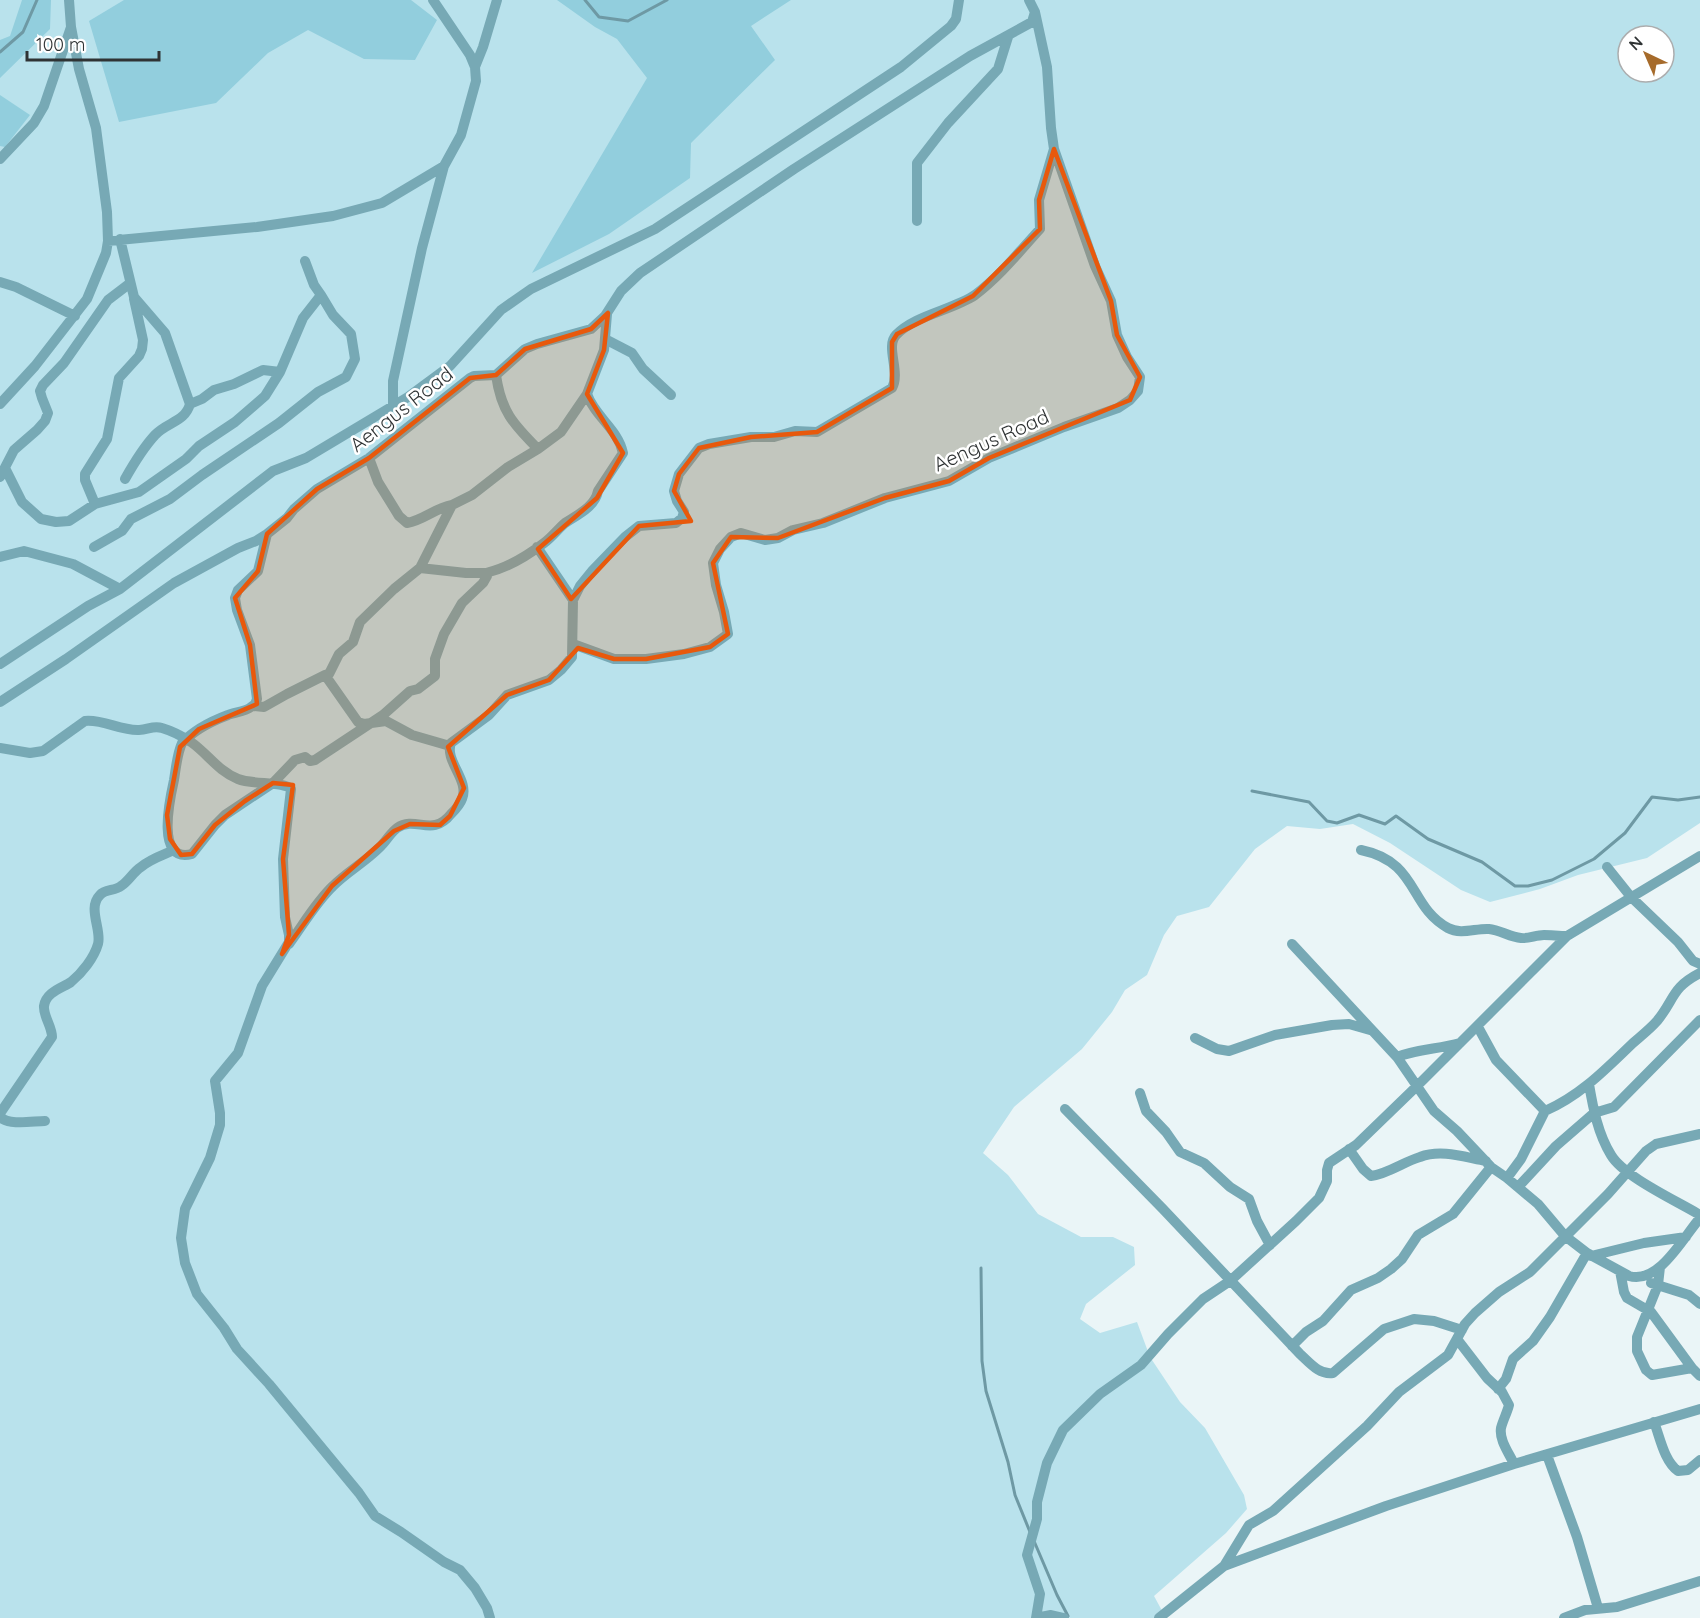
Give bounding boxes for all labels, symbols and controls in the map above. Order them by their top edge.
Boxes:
scale bar [27,24,159,62]
north arrow [1616,24,1676,84]
text: N [1624,32,1647,54]
text: 100 m [36,33,85,56]
street label: Aengus Road [344,361,458,457]
street label: Aengus Road [929,403,1053,477]

